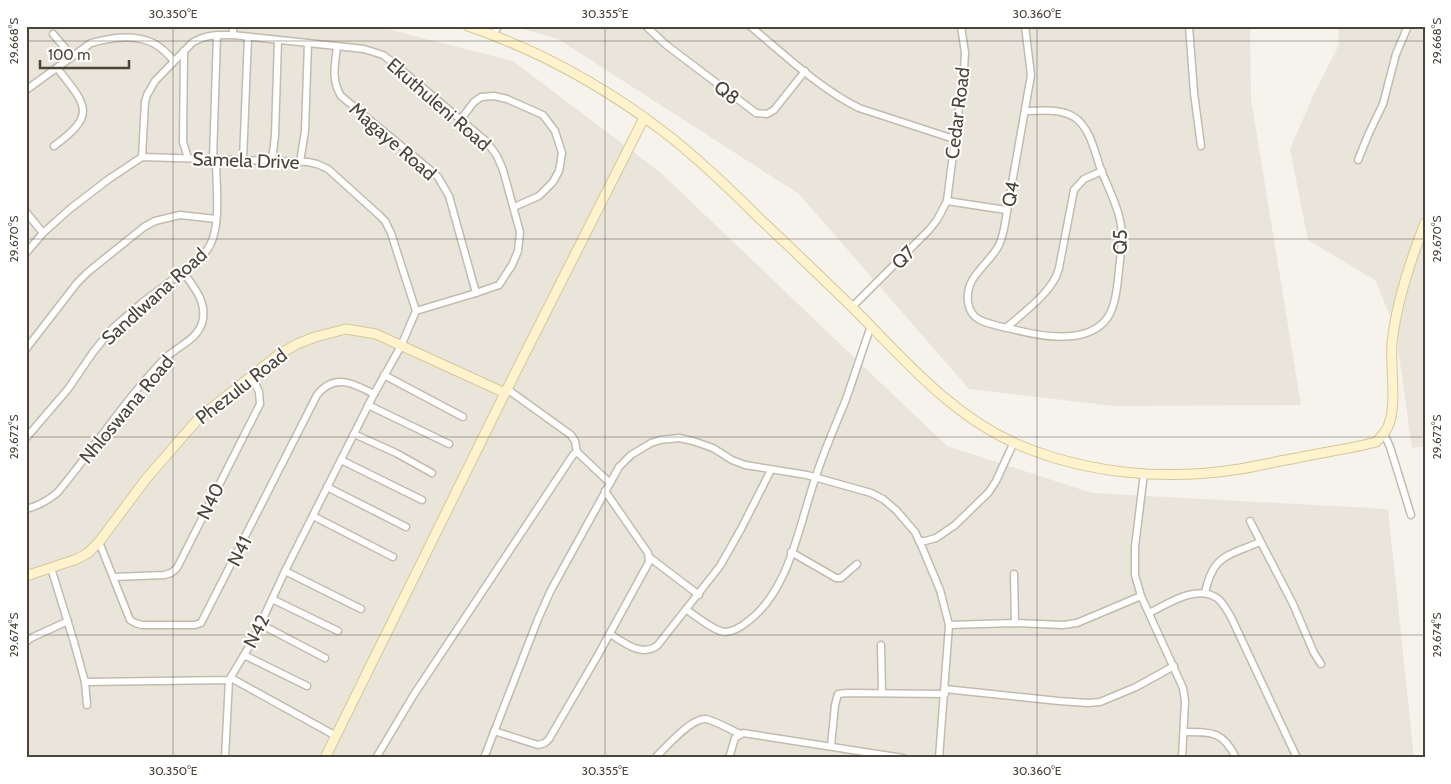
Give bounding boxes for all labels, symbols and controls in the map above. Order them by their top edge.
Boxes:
text: 30.350°E [149,6,198,21]
text: 30.355°E [582,6,629,21]
text: 30.360°E [1013,6,1062,21]
text: 29.668°S [6,18,21,64]
text: 29.668°S [1429,18,1444,64]
scale bar [40,38,129,70]
text: 100 m [48,46,90,64]
street label: Ekuthuleni Road [382,53,495,156]
street label: Cedar Road [940,66,975,160]
street label: Q8 [709,75,744,110]
street label: Magaye Road [345,98,441,185]
street label: Samela Drive [192,147,300,174]
street label: Q4 [997,179,1024,209]
text: 29.670°S [6,216,21,262]
text: 29.670°S [1429,216,1444,262]
street label: Q5 [1109,230,1132,254]
street label: Q7 [887,240,920,274]
street label: Sandlwana Road [97,243,212,350]
street label: Phezulu Road [191,344,292,429]
street label: Nhloswana Road [74,351,178,468]
text: 29.672°S [6,415,21,459]
text: 29.672°S [1429,415,1444,459]
street label: N40 [192,479,229,523]
street label: N41 [222,532,257,570]
street label: N42 [238,611,274,652]
text: 29.674°S [6,613,21,657]
text: 29.674°S [1429,613,1444,657]
text: 30.350°E [149,763,198,778]
text: 30.355°E [582,763,629,778]
text: 30.360°E [1013,763,1062,778]

